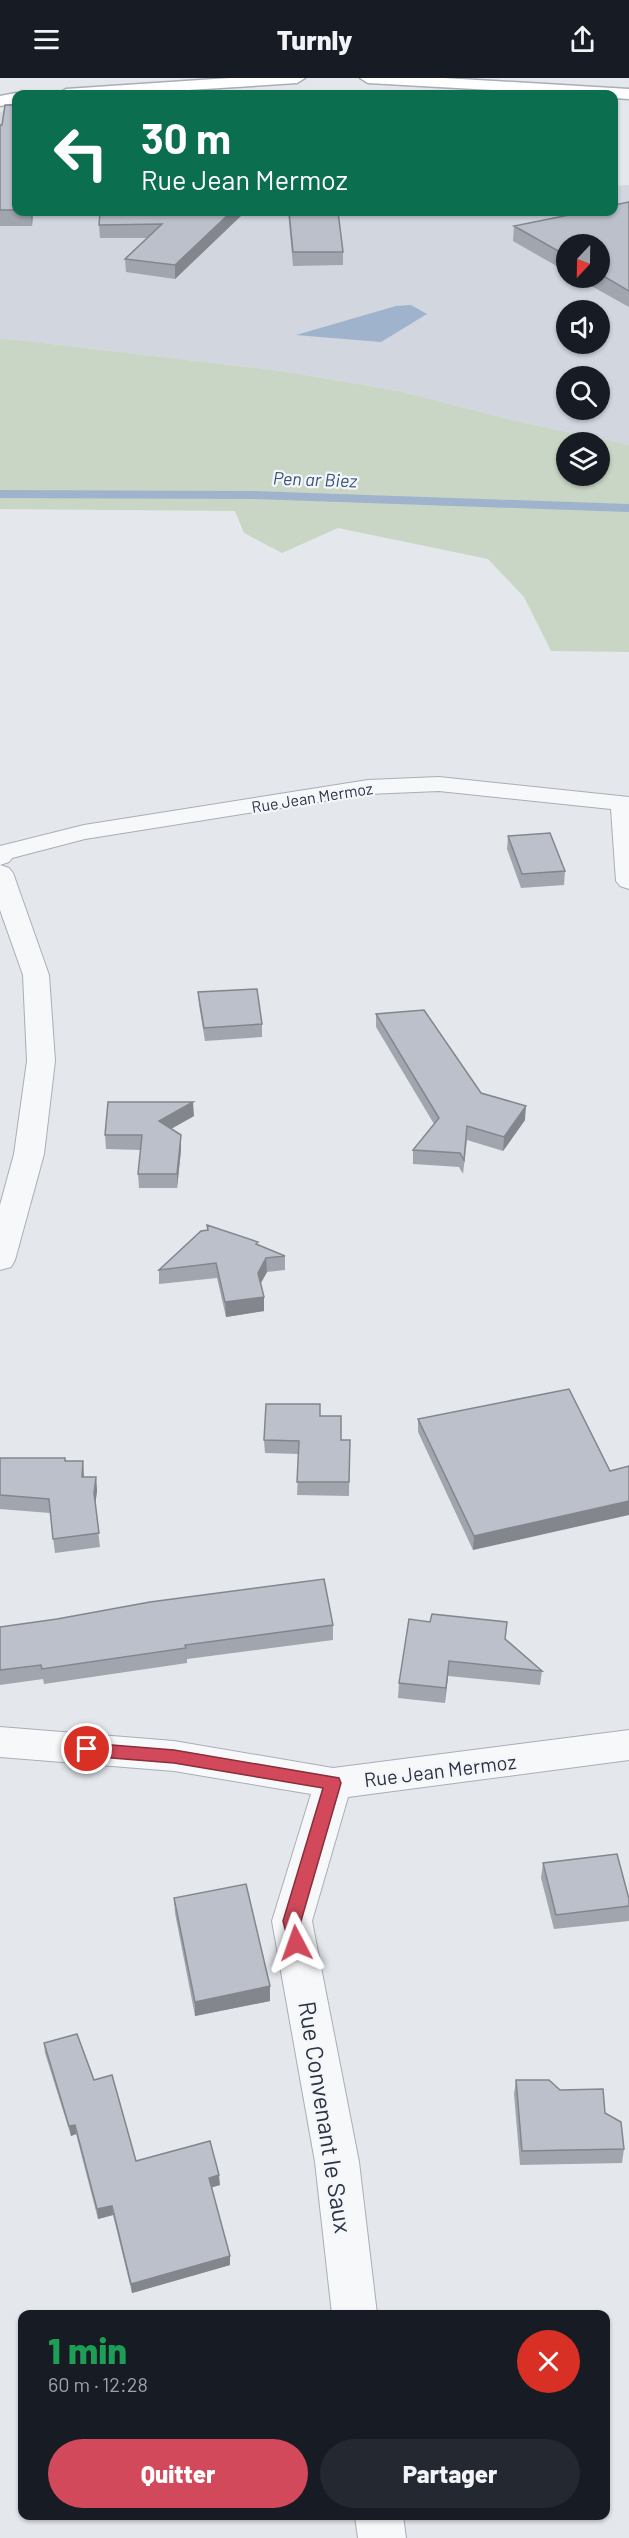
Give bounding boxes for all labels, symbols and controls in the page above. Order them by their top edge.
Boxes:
icon: menu [30,23,63,56]
text: Turnly [277,23,352,55]
icon: share [566,23,599,56]
text: 30 m [141,112,231,162]
icon: left [42,114,120,192]
text: Rue Jean Mermoz [141,163,348,195]
north arrow [556,234,610,288]
map controls [556,234,610,486]
button: sound [556,300,610,354]
button: search [556,366,610,420]
button: layers [556,432,610,486]
water label: Pen ar Biez [273,467,358,491]
street label: Rue Jean Mermoz [250,778,374,816]
pin [61,1723,112,1774]
icon: arrive [70,1732,103,1765]
street label: Rue Jean Mermoz [363,1749,518,1791]
position arrow [264,1911,328,1975]
street label: Rue Convenant le Saux [293,1999,359,2235]
text: 1 min [48,2328,127,2371]
button: close [517,2330,580,2393]
text: 60 m · 12:28 [48,2372,148,2396]
button: Quitter [48,2439,308,2508]
button: Partager [320,2439,580,2508]

